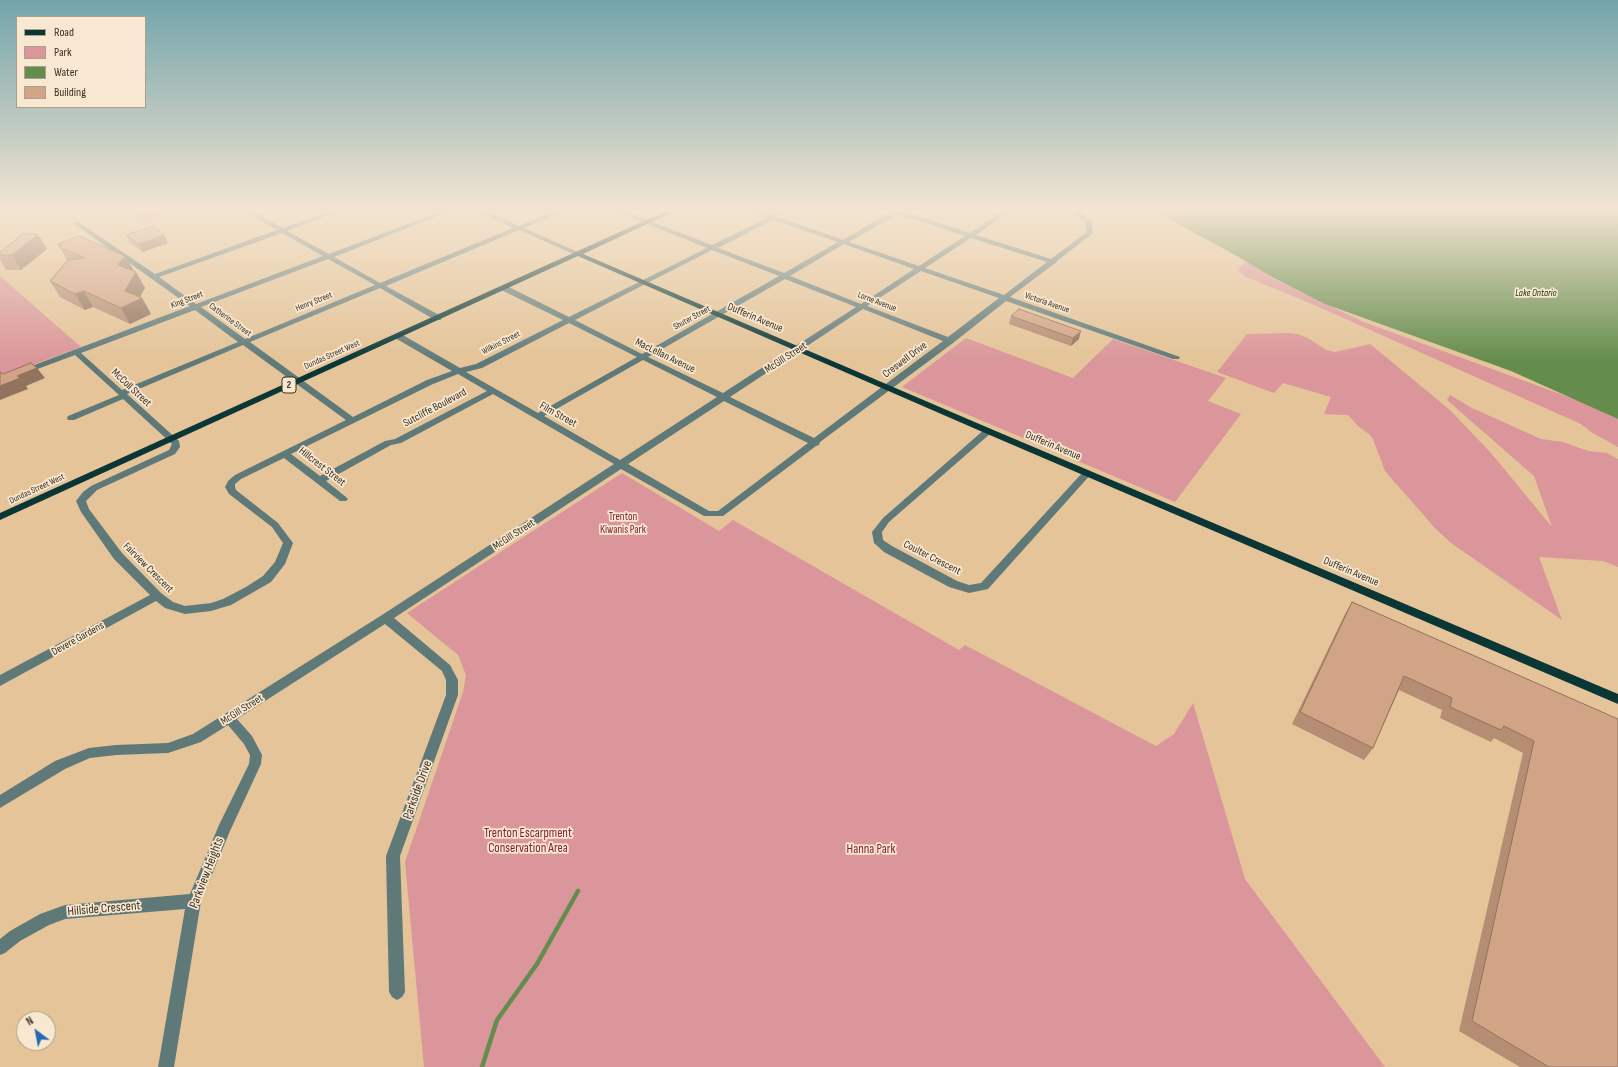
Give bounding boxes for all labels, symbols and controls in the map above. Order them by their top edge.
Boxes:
legend [16,16,146,108]
text: Road [54,25,74,40]
text: Park [54,45,72,60]
text: Water [54,65,78,80]
text: Building [54,85,86,100]
water label: Lake Ontario [1515,287,1557,299]
street label: King Street [169,289,205,311]
street label: Henry Street [294,290,334,314]
street label: Lorne Avenue [856,290,898,314]
street label: Victoria Avenue [1023,290,1071,316]
street label: Dufferin Avenue [725,300,785,336]
street label: Catherine Street [207,301,253,339]
street label: Shuter Street [672,303,712,333]
street label: Wilkins Street [480,329,522,357]
street label: MacLellan Avenue [633,336,697,376]
street label: Dundas Street West [303,338,361,372]
street label: Creswell Drive [880,339,930,381]
street label: McGill Street [762,340,810,376]
street label: McColl Street [108,366,154,410]
road number: 2 [282,377,296,393]
street label: Sutcliffe Boulevard [401,386,469,430]
street label: Film Street [537,399,579,431]
street label: Dufferin Avenue [1023,428,1083,464]
street label: Hillcrest Street [296,445,348,489]
street label: Dundas Street West [8,472,66,506]
park label: Trenton Kiwanis Park [600,510,646,536]
street label: McGill Street [490,517,538,553]
street label: Coulter Crescent [901,538,963,578]
street label: Fairview Crescent [120,540,176,596]
street label: Dufferin Avenue [1321,554,1381,590]
street label: Devere Gardens [50,619,106,659]
street label: McGill Street [218,692,266,728]
street label: Parkside Drive [400,759,436,821]
park label: Trenton Escarpment Conservation Area [484,826,572,857]
street label: Parkview Heights [186,835,228,911]
park label: Hanna Park [847,842,895,858]
street label: Hillside Crescent [67,898,141,920]
north arrow [16,1011,56,1051]
text: N [24,1014,36,1028]

